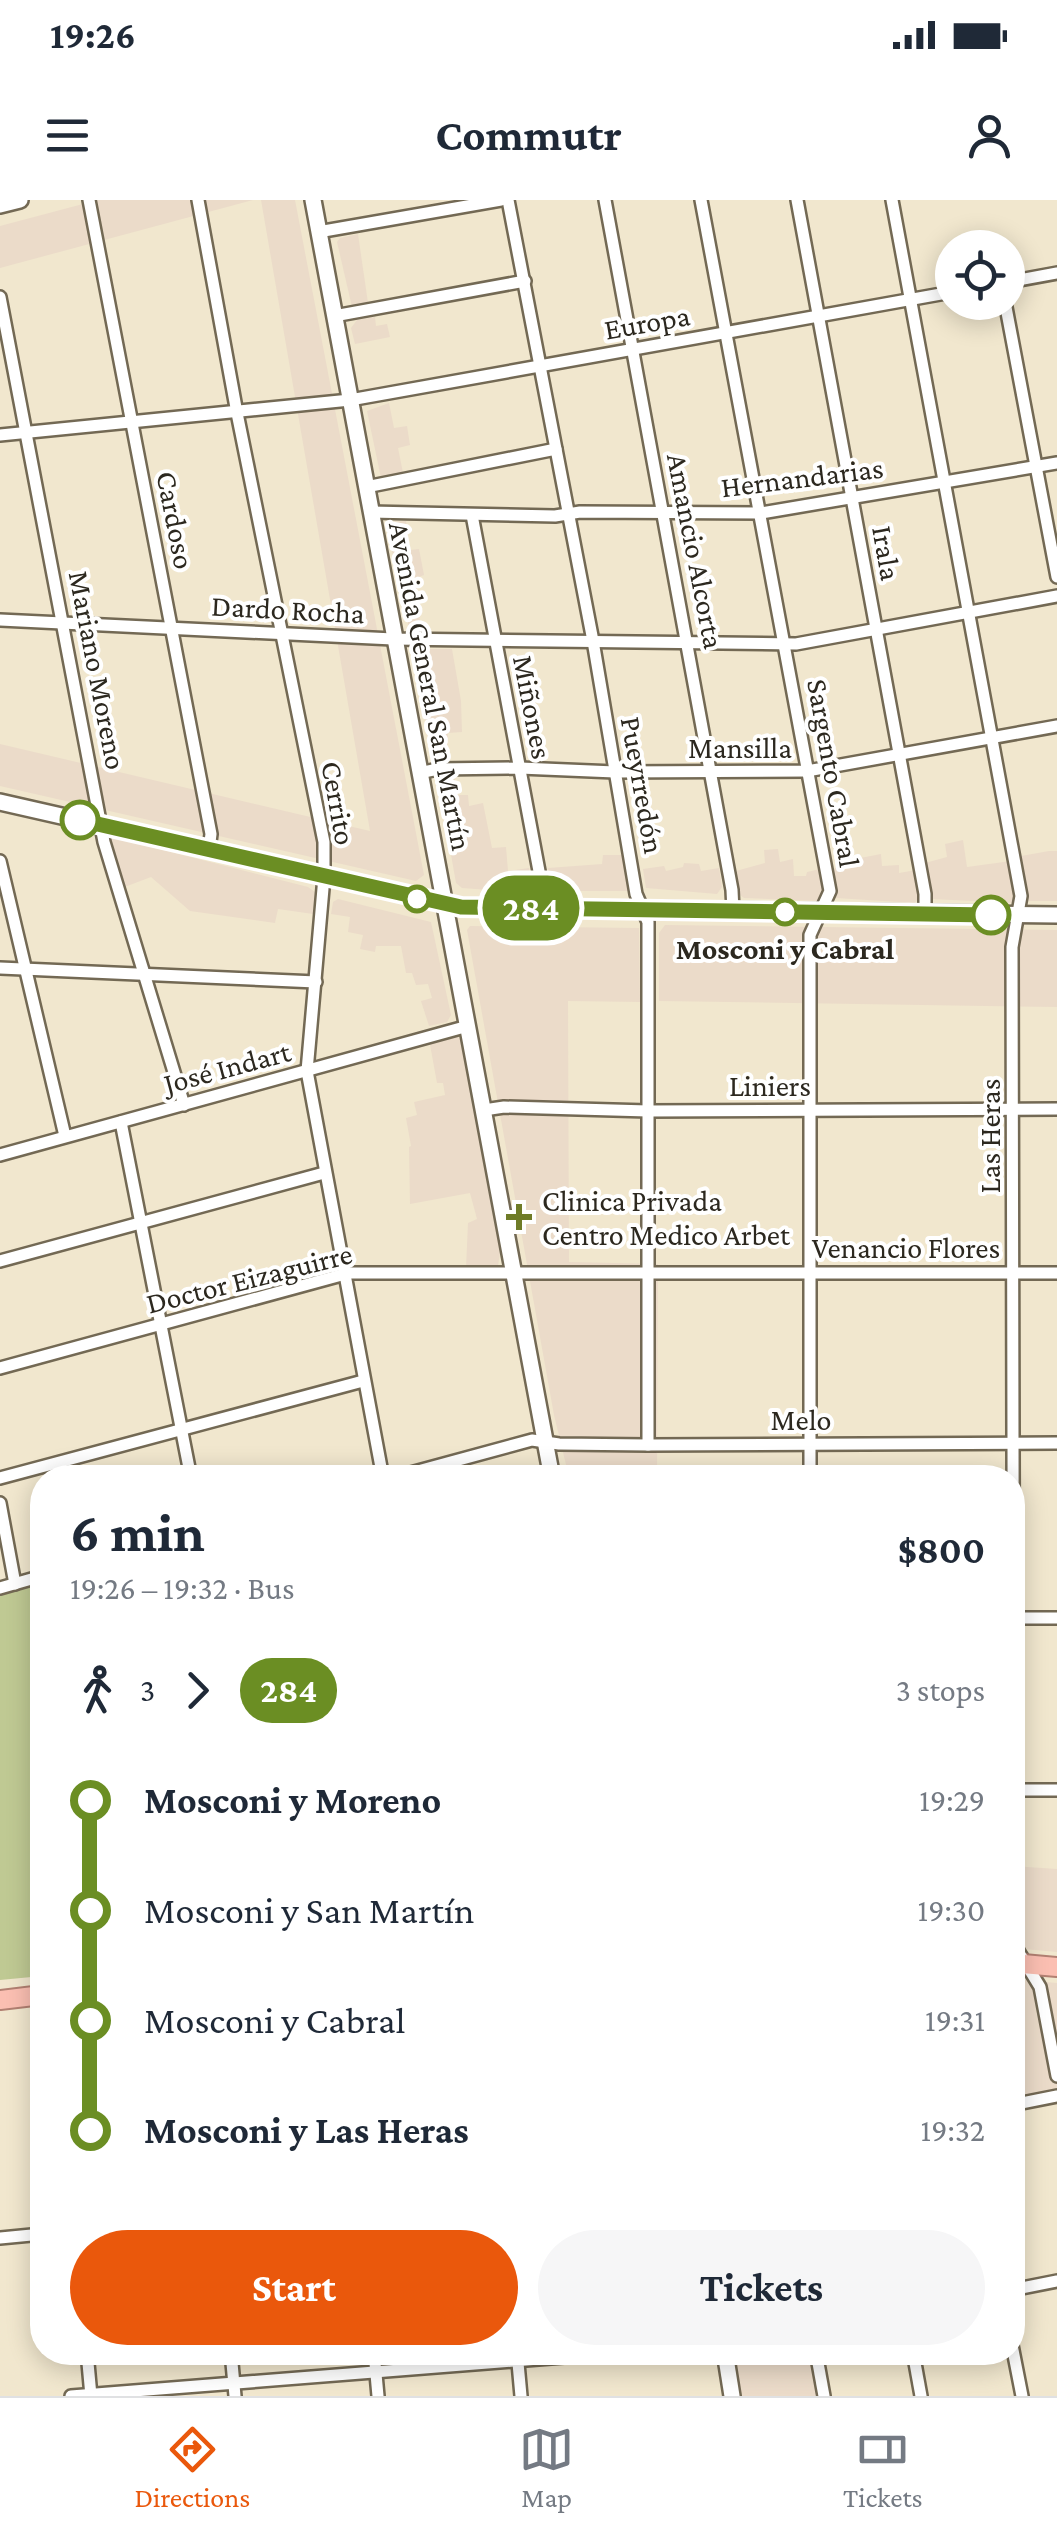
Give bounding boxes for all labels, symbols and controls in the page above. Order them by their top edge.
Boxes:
text: 19:26 [50,14,136,56]
icon: menu [40,108,95,163]
icon: person [962,108,1017,163]
text: Commutr [435,110,622,160]
map controls [935,230,1025,320]
button: locate [935,230,1025,320]
street label: Europa [602,298,693,347]
street label: Amancio Alcorta [661,450,731,652]
street label: Hernandarias [719,451,885,503]
street label: Cardoso [150,468,202,572]
street label: Avenida General San Martín [383,519,479,853]
street label: Irala [866,523,908,583]
street label: Mariano Moreno [63,568,133,772]
street label: Dardo Rocha [210,589,366,630]
street label: Miñones [507,652,559,762]
street label: Sargento Cabral [800,676,867,870]
street label: Pueyrredón [614,714,671,856]
street label: Mansilla [688,731,792,764]
street label: Cerrito [315,759,363,847]
unlabelled marker [61,801,99,839]
line badge: 284 [474,876,588,940]
unlabelled marker [404,886,430,912]
text: 284 [502,889,560,928]
unlabelled marker [972,896,1010,934]
marker: Mosconi y Cabral [772,899,798,925]
place label: Mosconi y Cabral [676,932,895,965]
street label: José Indart [157,1034,295,1101]
street label: Liniers [729,1069,811,1102]
street label: Las Heras [973,1079,1006,1193]
place label: Clinica Privada Centro Medico Arbet [542,1184,791,1251]
marker: Clinica Privada Centro Medico Arbet [506,1204,532,1230]
street label: Venancio Flores [812,1231,1000,1264]
street label: Doctor Eizaguirre [143,1236,356,1321]
street label: Melo [771,1403,831,1436]
text: 6 min [70,1502,205,1563]
text: $800 [898,1529,985,1571]
text: 19:26 – 19:32 · Bus [70,1570,295,1606]
icon: walk [70,1663,125,1718]
icon: forward [170,1663,225,1718]
text: 284 [260,1671,317,1710]
text: 3 [140,1672,155,1708]
text: 3 stops [896,1672,985,1708]
text: Mosconi y Moreno [144,1779,441,1821]
text: 19:29 [919,1782,985,1818]
text: Mosconi y San Martín [144,1889,474,1931]
text: 19:30 [918,1892,985,1928]
text: Mosconi y Cabral [144,1999,406,2041]
text: 19:31 [925,2002,985,2038]
text: Mosconi y Las Heras [144,2109,469,2151]
text: 19:32 [921,2112,985,2148]
button: Start [70,2230,518,2345]
button: Tickets [538,2230,985,2345]
tab: Directions [134,2422,250,2513]
tab: Map [519,2422,574,2513]
tab: Tickets [843,2422,923,2513]

